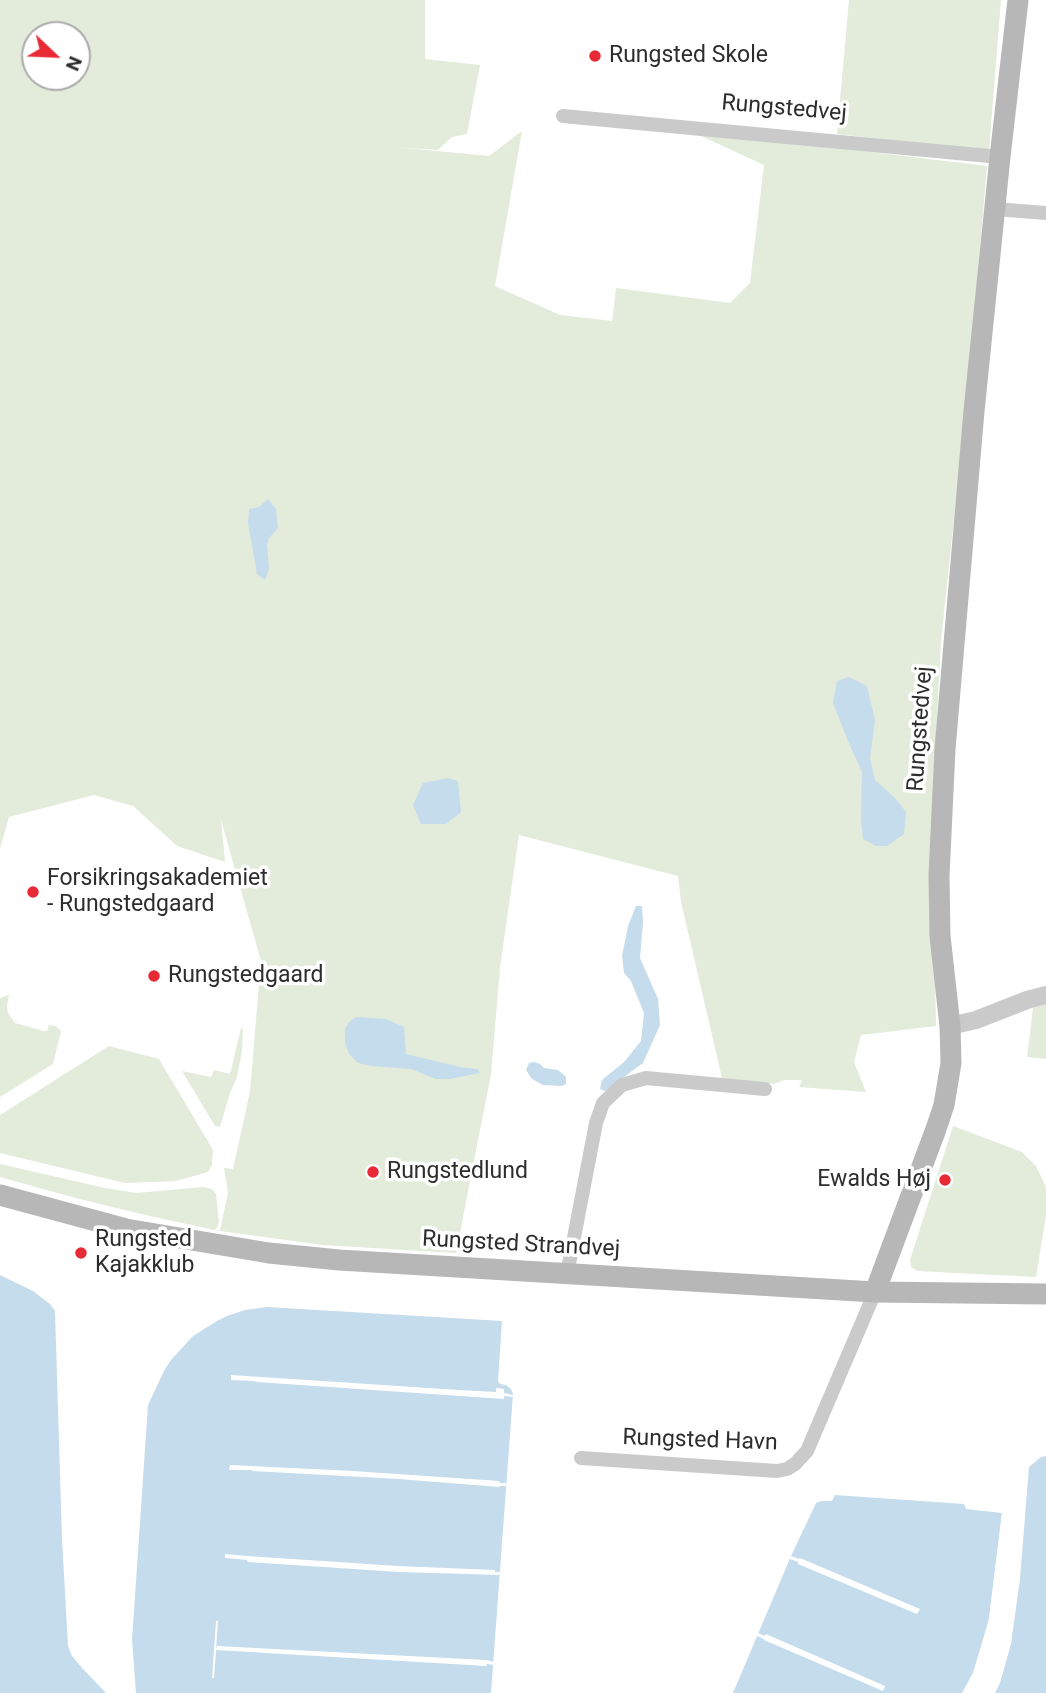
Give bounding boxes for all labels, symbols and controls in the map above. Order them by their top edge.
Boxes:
north arrow [21,21,91,91]
place label: Rungsted Skole [609,42,768,70]
marker: Rungsted Skole [587,48,603,64]
text: N [61,53,87,74]
street label: Rungstedvej [720,90,848,128]
street label: Rungstedvej [903,665,939,793]
place label: Forsikringsakademiet - Rungstedgaard [47,865,268,919]
marker: Forsikringsakademiet - Rungstedgaard [25,884,41,900]
place label: Rungstedgaard [168,962,324,990]
marker: Rungstedgaard [146,968,162,984]
place label: Rungstedlund [387,1158,528,1186]
marker: Rungstedlund [365,1164,381,1180]
place label: Ewalds Høj [817,1166,931,1194]
marker: Ewalds Høj [937,1172,953,1188]
place label: Rungsted Kajakklub [95,1226,194,1280]
street label: Rungsted Strandvej [421,1226,621,1264]
marker: Rungsted Kajakklub [73,1245,89,1261]
street label: Rungsted Havn [622,1424,778,1458]

